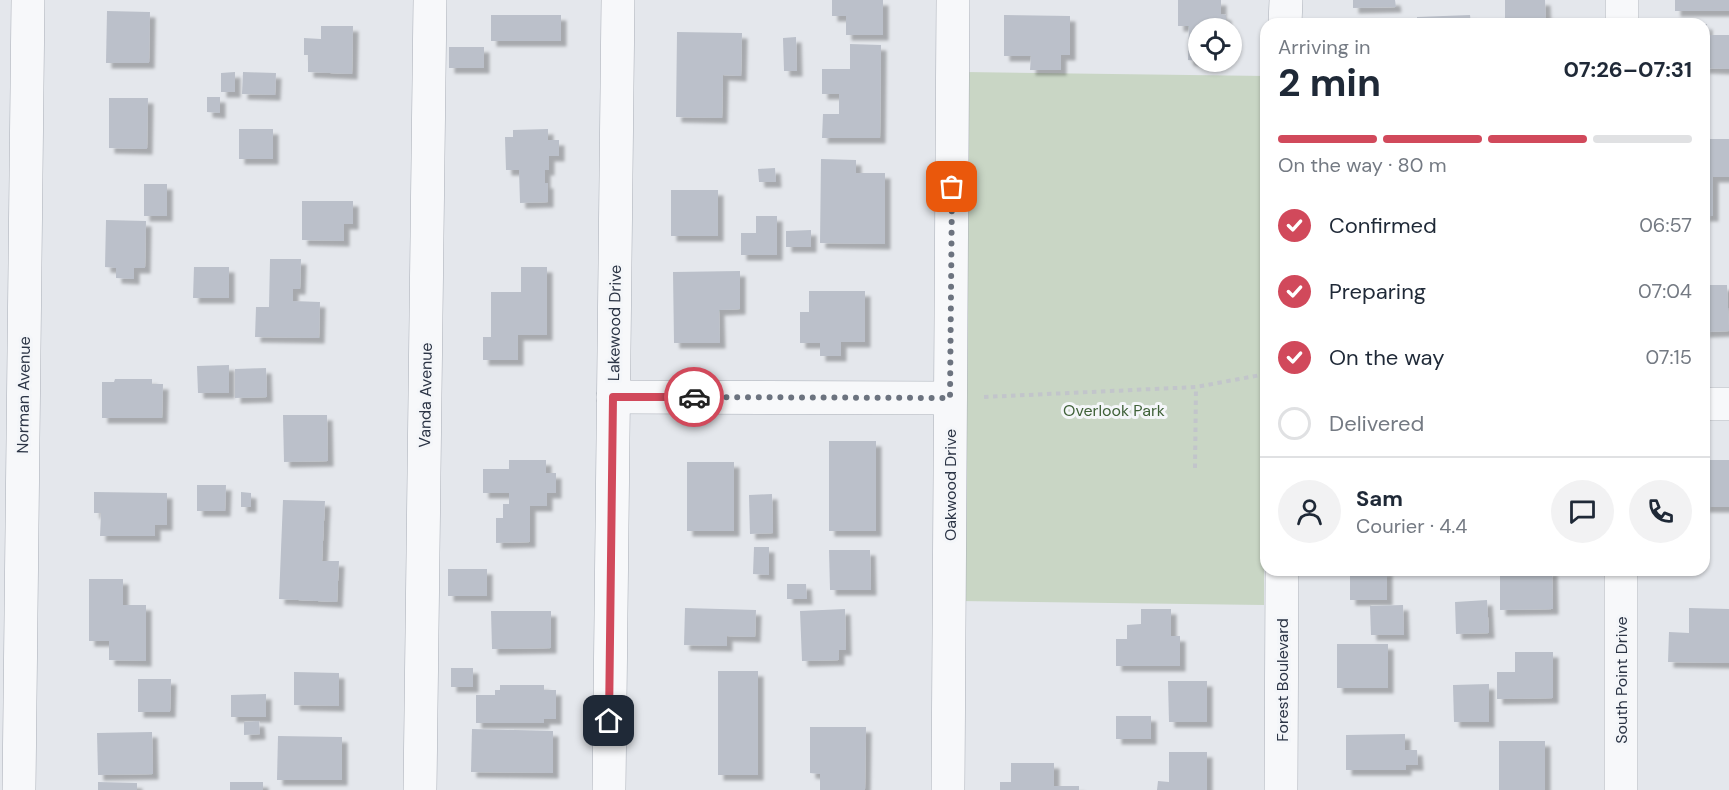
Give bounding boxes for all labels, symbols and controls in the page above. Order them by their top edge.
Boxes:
map controls [1188,18,1242,72]
button: locate [1188,18,1242,72]
text: Arriving in [1278,34,1370,60]
text: 07:26–07:31 [1563,55,1692,84]
text: 2 min [1278,57,1381,108]
text: On the way · 80 m [1278,152,1446,178]
pin [926,161,977,212]
icon: bag [935,170,968,203]
icon: check [1278,209,1311,242]
text: Confirmed [1329,211,1437,240]
text: 06:57 [1639,212,1692,238]
street label: Lakewood Drive [603,265,626,381]
icon: check [1278,275,1311,308]
text: Preparing [1329,277,1426,306]
text: 07:04 [1638,278,1692,304]
street label: Norman Avenue [12,336,35,454]
icon: check [1278,341,1311,374]
street label: Vanda Avenue [414,342,437,448]
text: On the way [1329,343,1444,372]
text: 07:15 [1645,344,1692,370]
courier [664,367,724,427]
icon: car [678,381,711,414]
park label: Overlook Park [1063,400,1165,421]
text: Delivered [1329,409,1424,438]
street label: Oakwood Drive [940,429,961,541]
button: person [1278,480,1341,543]
button: chat [1551,480,1614,543]
button: phone [1629,480,1692,543]
text: Sam [1356,484,1403,513]
text: Courier · 4.4 [1356,513,1467,539]
street label: South Point Drive [1611,616,1632,744]
street label: Forest Boulevard [1272,618,1293,742]
pin [583,695,634,746]
icon: home [592,704,625,737]

